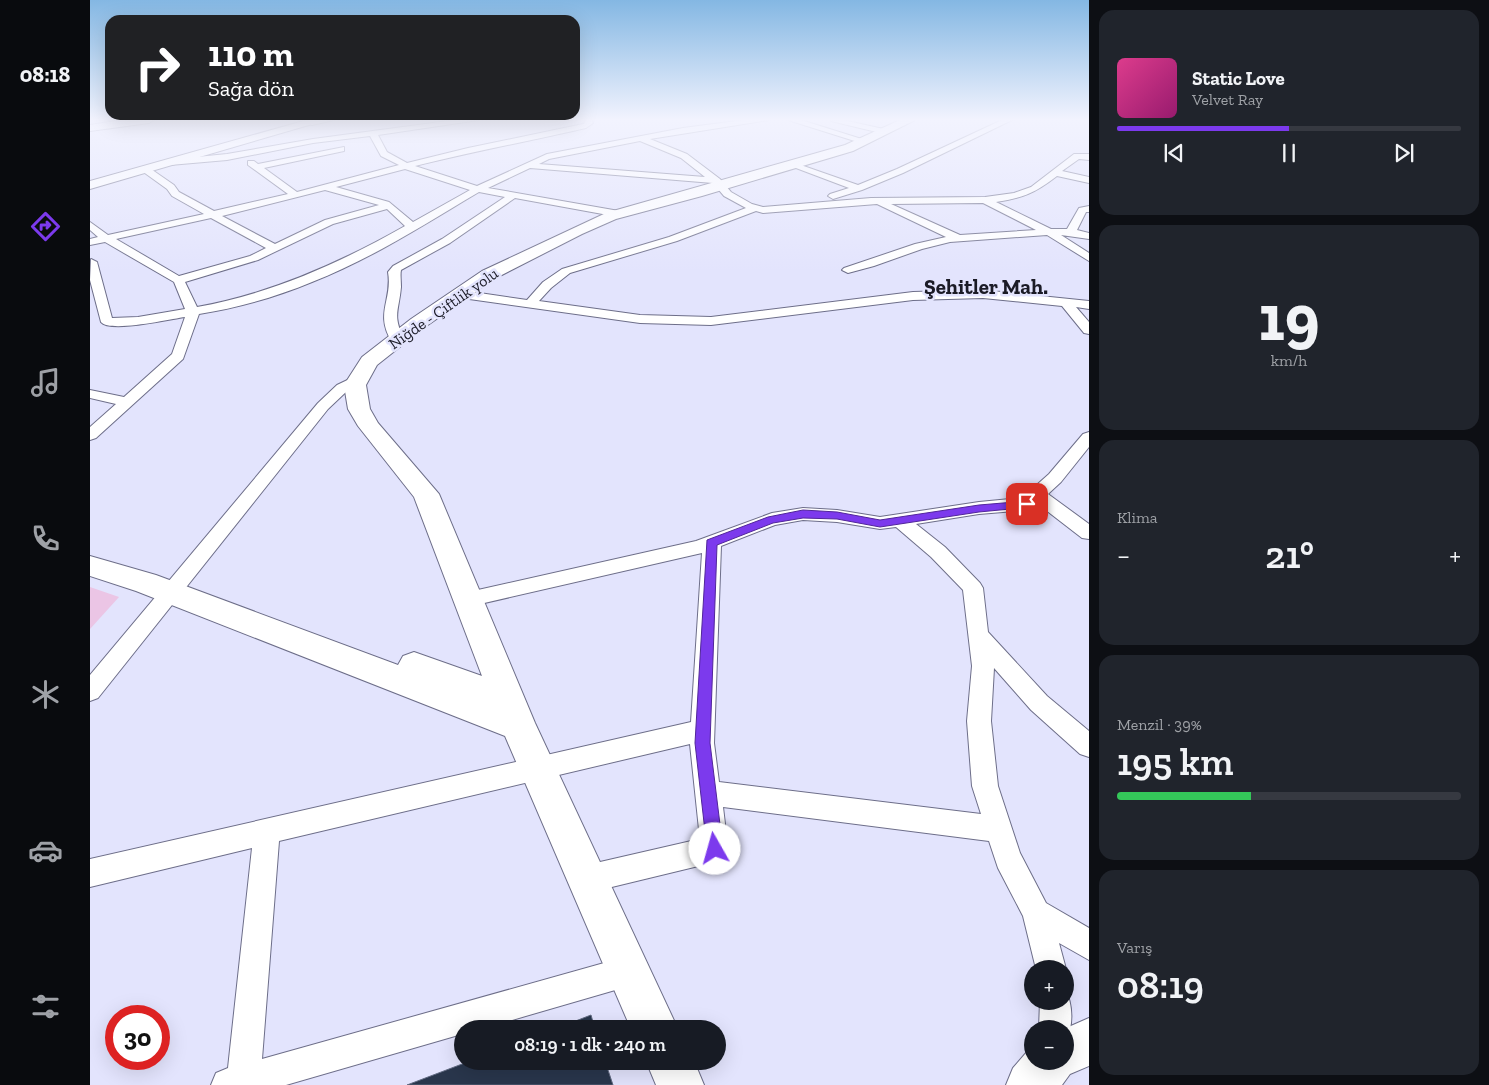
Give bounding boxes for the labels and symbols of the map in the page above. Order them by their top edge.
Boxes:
street label: Niğde - Çiftlik yolu [385,263,502,353]
district label: Şehitler Mah. [924,274,1048,299]
pin [1006,483,1048,525]
position arrow [688,822,740,874]
speed limit sign: 30 [105,1005,170,1070]

